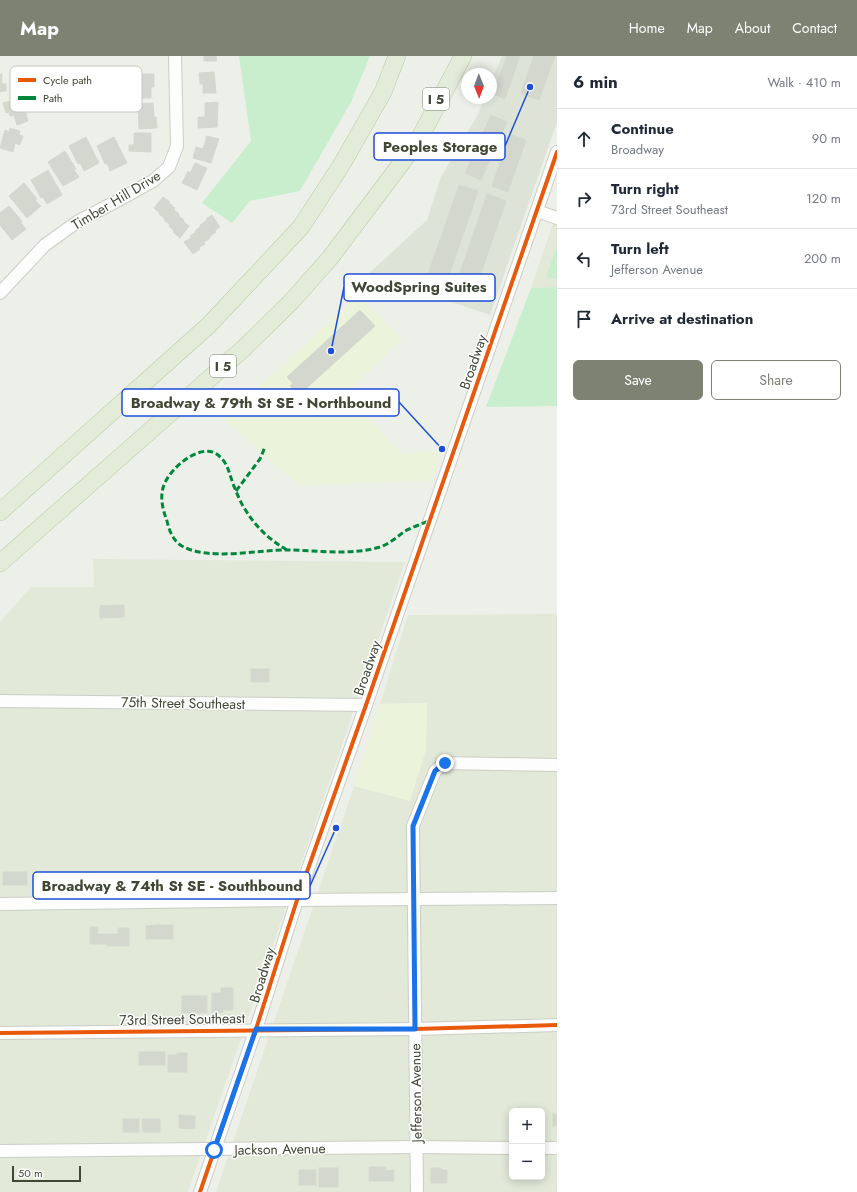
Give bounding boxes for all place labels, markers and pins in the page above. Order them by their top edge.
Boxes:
callout: Peoples Storage [374,133,505,160]
callout: WoodSpring Suites [344,274,495,301]
callout: Broadway & 79th St SE - Northbound [122,389,399,416]
callout: Broadway & 74th St SE - Southbound [33,872,310,899]

